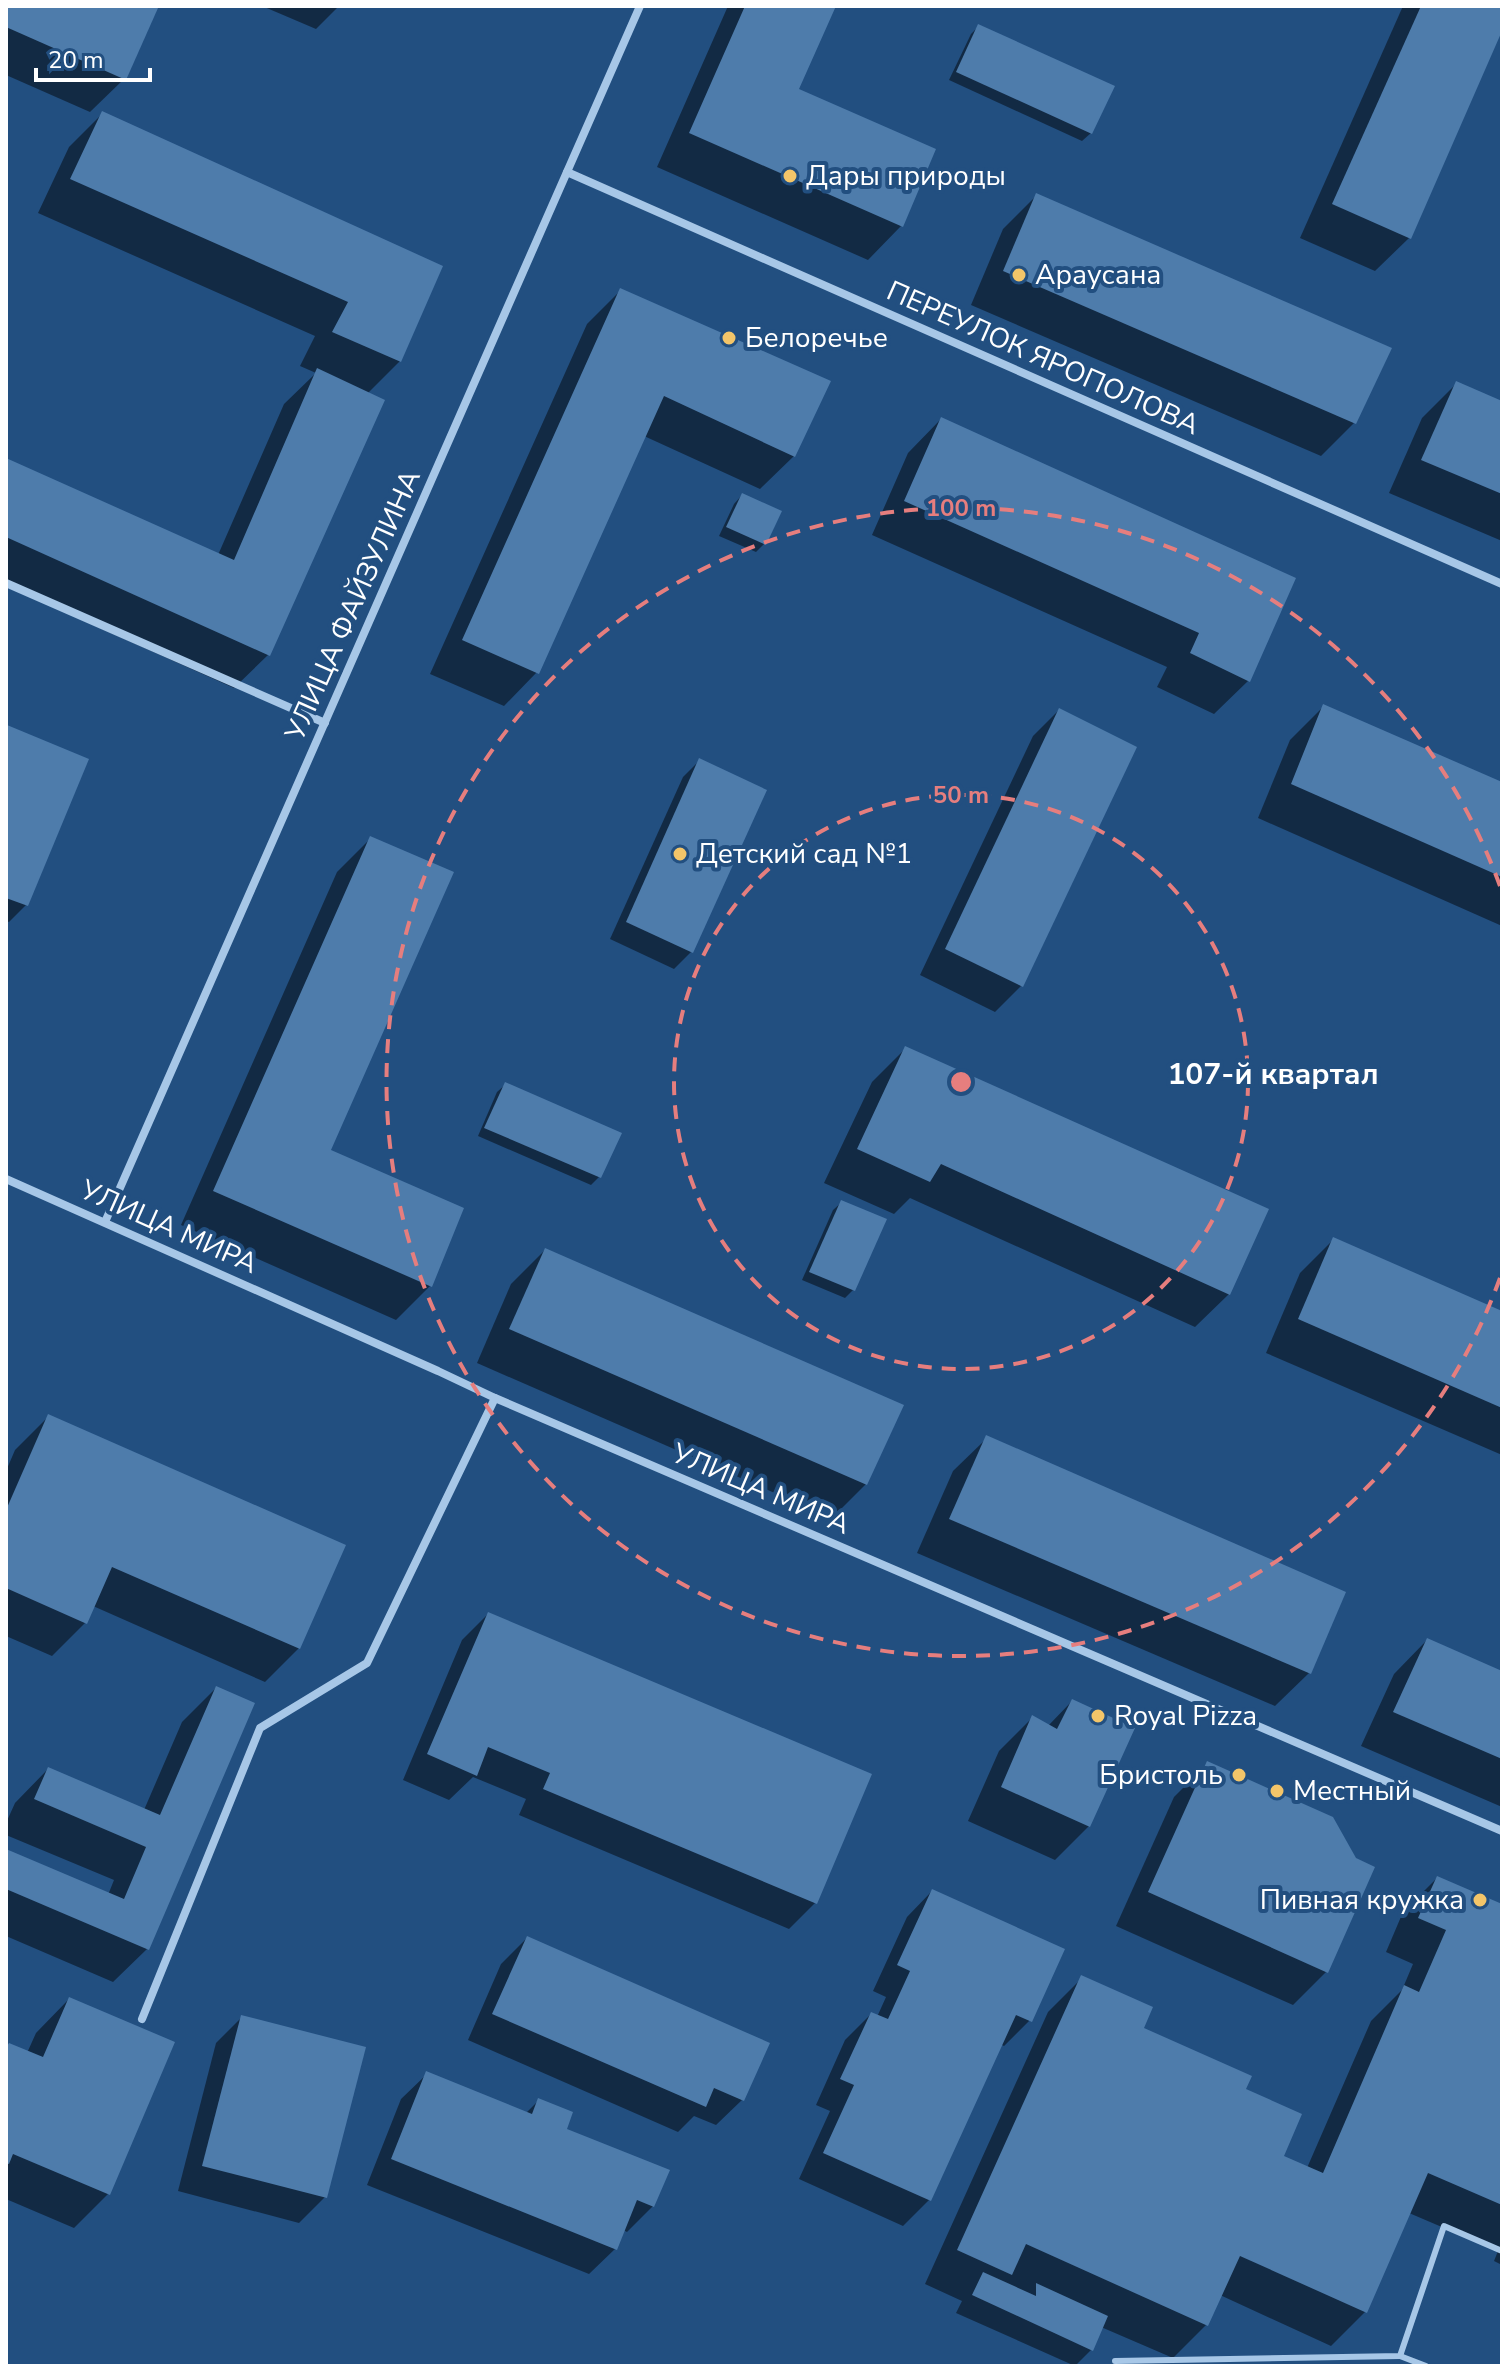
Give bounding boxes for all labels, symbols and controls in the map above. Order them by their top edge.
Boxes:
scale bar [36,32,150,82]
text: 20 m [48,44,104,76]
place label: Дары природы [806,157,1006,195]
marker: Дары природы [781,167,799,185]
place label: Араусана [1035,256,1161,294]
marker: Араусана [1010,266,1028,284]
street label: ПЕРЕУЛОК ЯРОПОЛОВА [881,272,1205,444]
place label: Белоречье [745,319,888,357]
marker: Белоречье [720,329,738,347]
street label: УЛИЦА ФАЙЗУЛИНА [276,464,430,747]
text: 100 m [926,492,996,524]
text: 50 m [933,779,989,811]
place label: Детский сад №1 [696,835,912,873]
marker: Детский сад №1 [671,845,689,863]
district label: 107-й квартал [1167,1054,1379,1095]
centre of rings [947,1068,975,1096]
street label: УЛИЦА МИРА [74,1171,263,1283]
street label: УЛИЦА МИРА [665,1434,856,1544]
place label: Royal Pizza [1114,1697,1257,1735]
marker: Royal Pizza [1089,1707,1107,1725]
place label: Бристоль [1099,1756,1223,1794]
marker: Бристоль [1230,1766,1248,1784]
place label: Местный [1293,1772,1411,1810]
marker: Местный [1268,1782,1286,1800]
place label: Пивная кружка [1260,1881,1464,1919]
marker: Пивная кружка [1471,1891,1489,1909]

